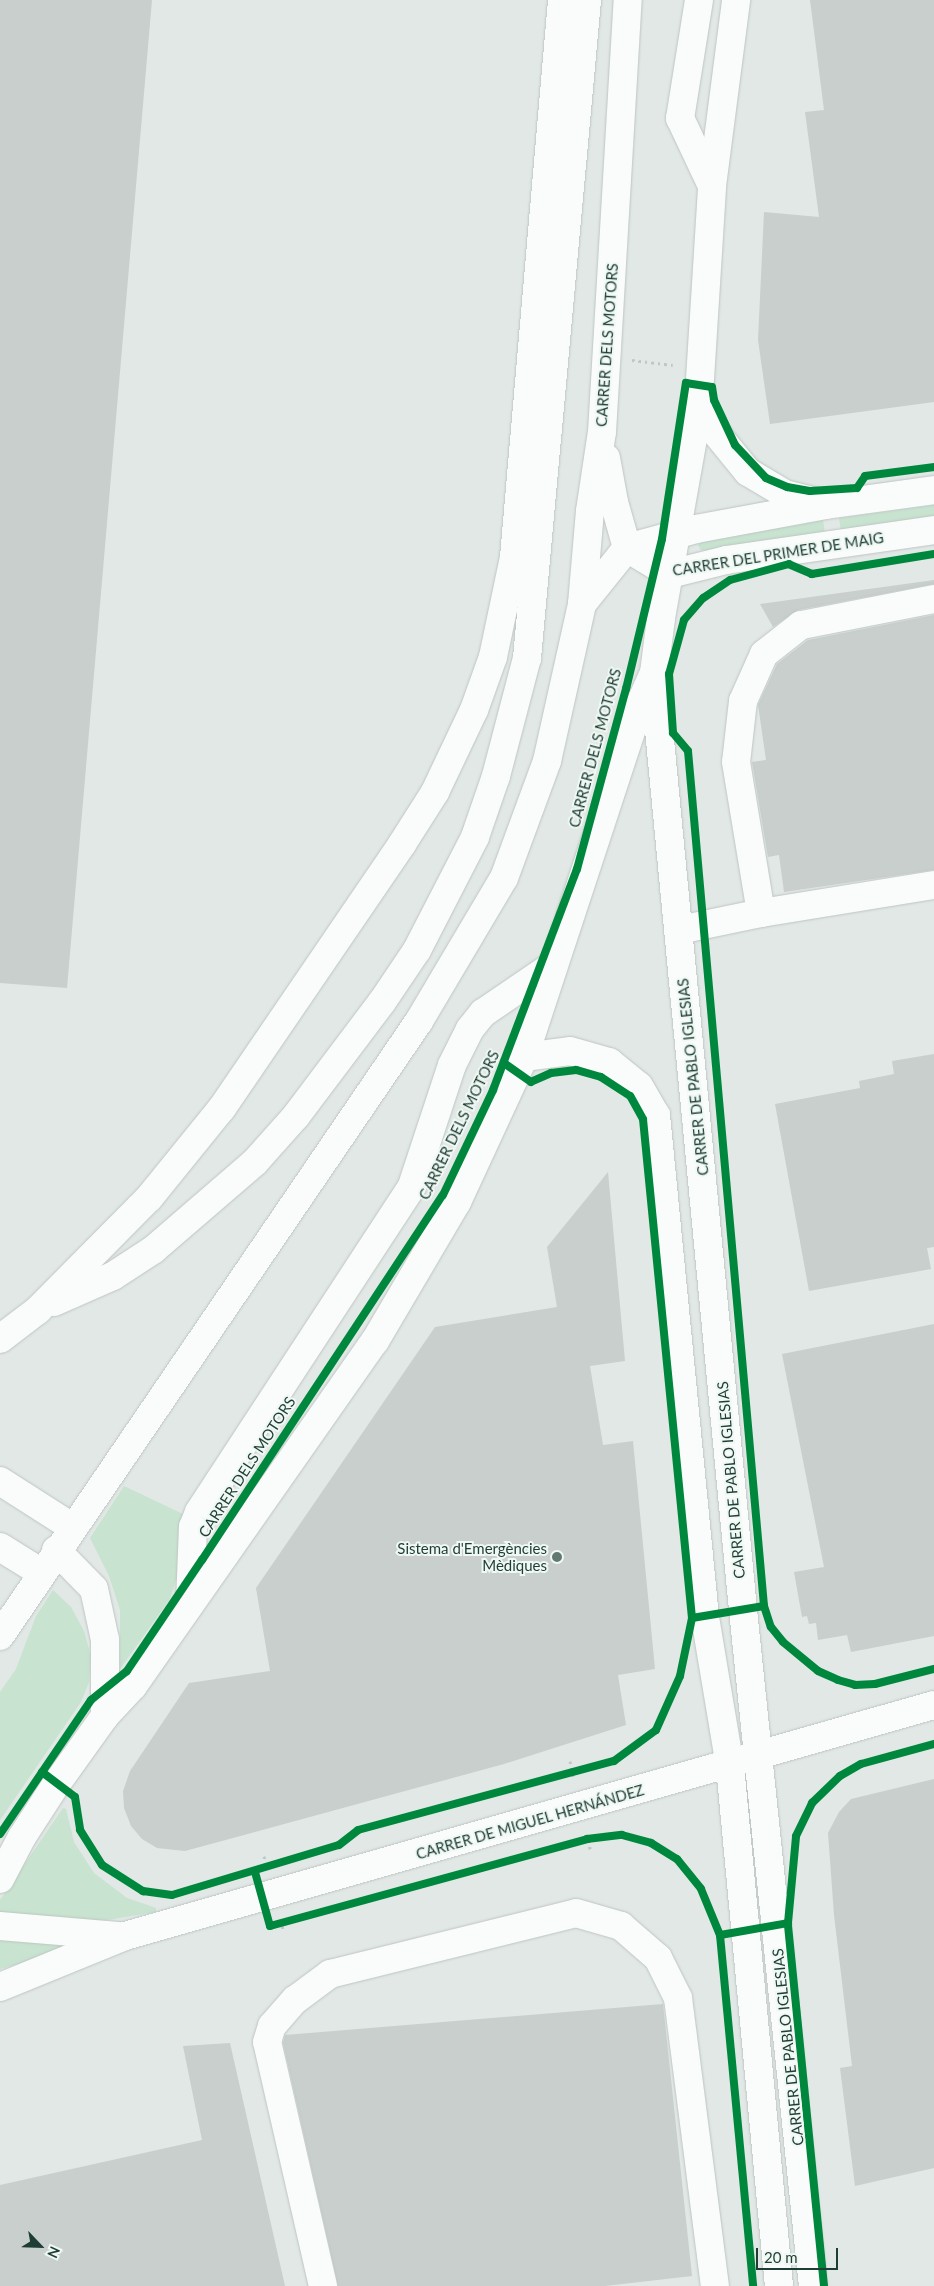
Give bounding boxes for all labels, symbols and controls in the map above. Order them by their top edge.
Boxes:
street label: CARRER DELS MOTORS [592,263,622,427]
street label: CARRER DEL PRIMER DE MAIG [671,528,885,580]
street label: CARRER DELS MOTORS [565,666,625,830]
street label: CARRER DE PABLO IGLESIAS [674,978,712,1176]
street label: CARRER DELS MOTORS [415,1047,503,1203]
street label: CARRER DE PABLO IGLESIAS [713,1381,749,1579]
street label: CARRER DELS MOTORS [195,1393,299,1541]
place label: Sistema d'Emergències Mèdiques [397,1539,547,1574]
marker: Sistema d'Emergències Mèdiques [551,1551,563,1563]
street label: CARRER DE MIGUEL HERNÁNDEZ [414,1781,646,1863]
street label: CARRER DE PABLO IGLESIAS [769,1948,807,2146]
north arrow [15,2221,65,2271]
scale bar [759,2238,842,2270]
text: N [44,2244,64,2261]
text: 20 m [764,2248,798,2266]

